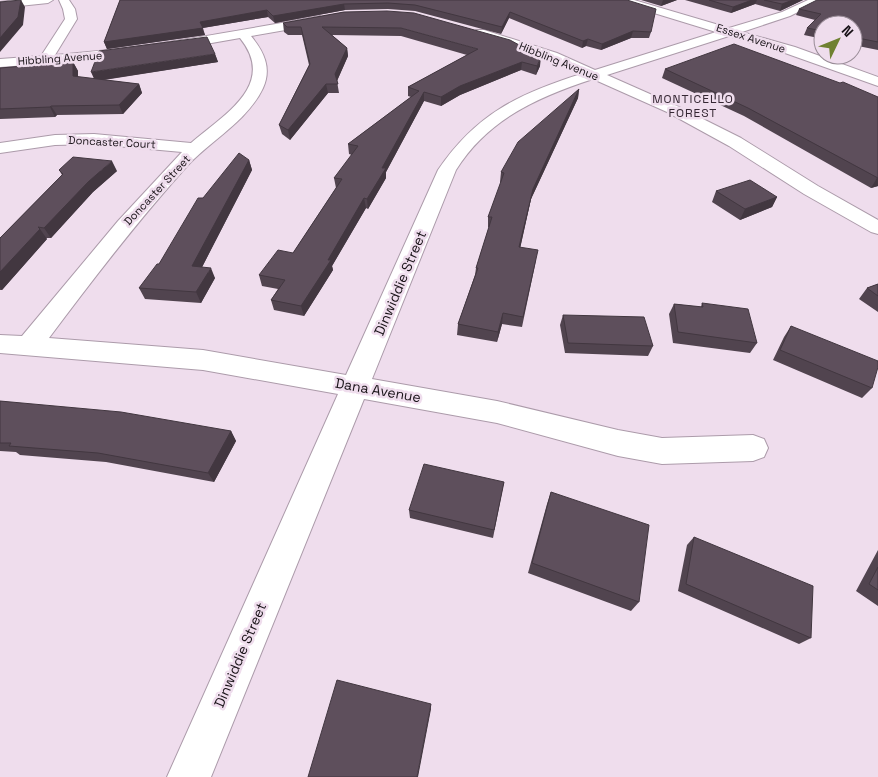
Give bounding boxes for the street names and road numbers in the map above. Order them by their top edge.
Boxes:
street label: Essex Avenue [715,20,787,56]
street label: Hibbling Avenue [517,39,601,83]
street label: Hibbling Avenue [17,48,103,68]
street label: Doncaster Court [68,133,156,151]
street label: Doncaster Street [121,152,193,228]
street label: Dinwiddie Street [370,228,430,338]
street label: Dana Avenue [334,374,422,406]
street label: Dinwiddie Street [210,600,270,710]

